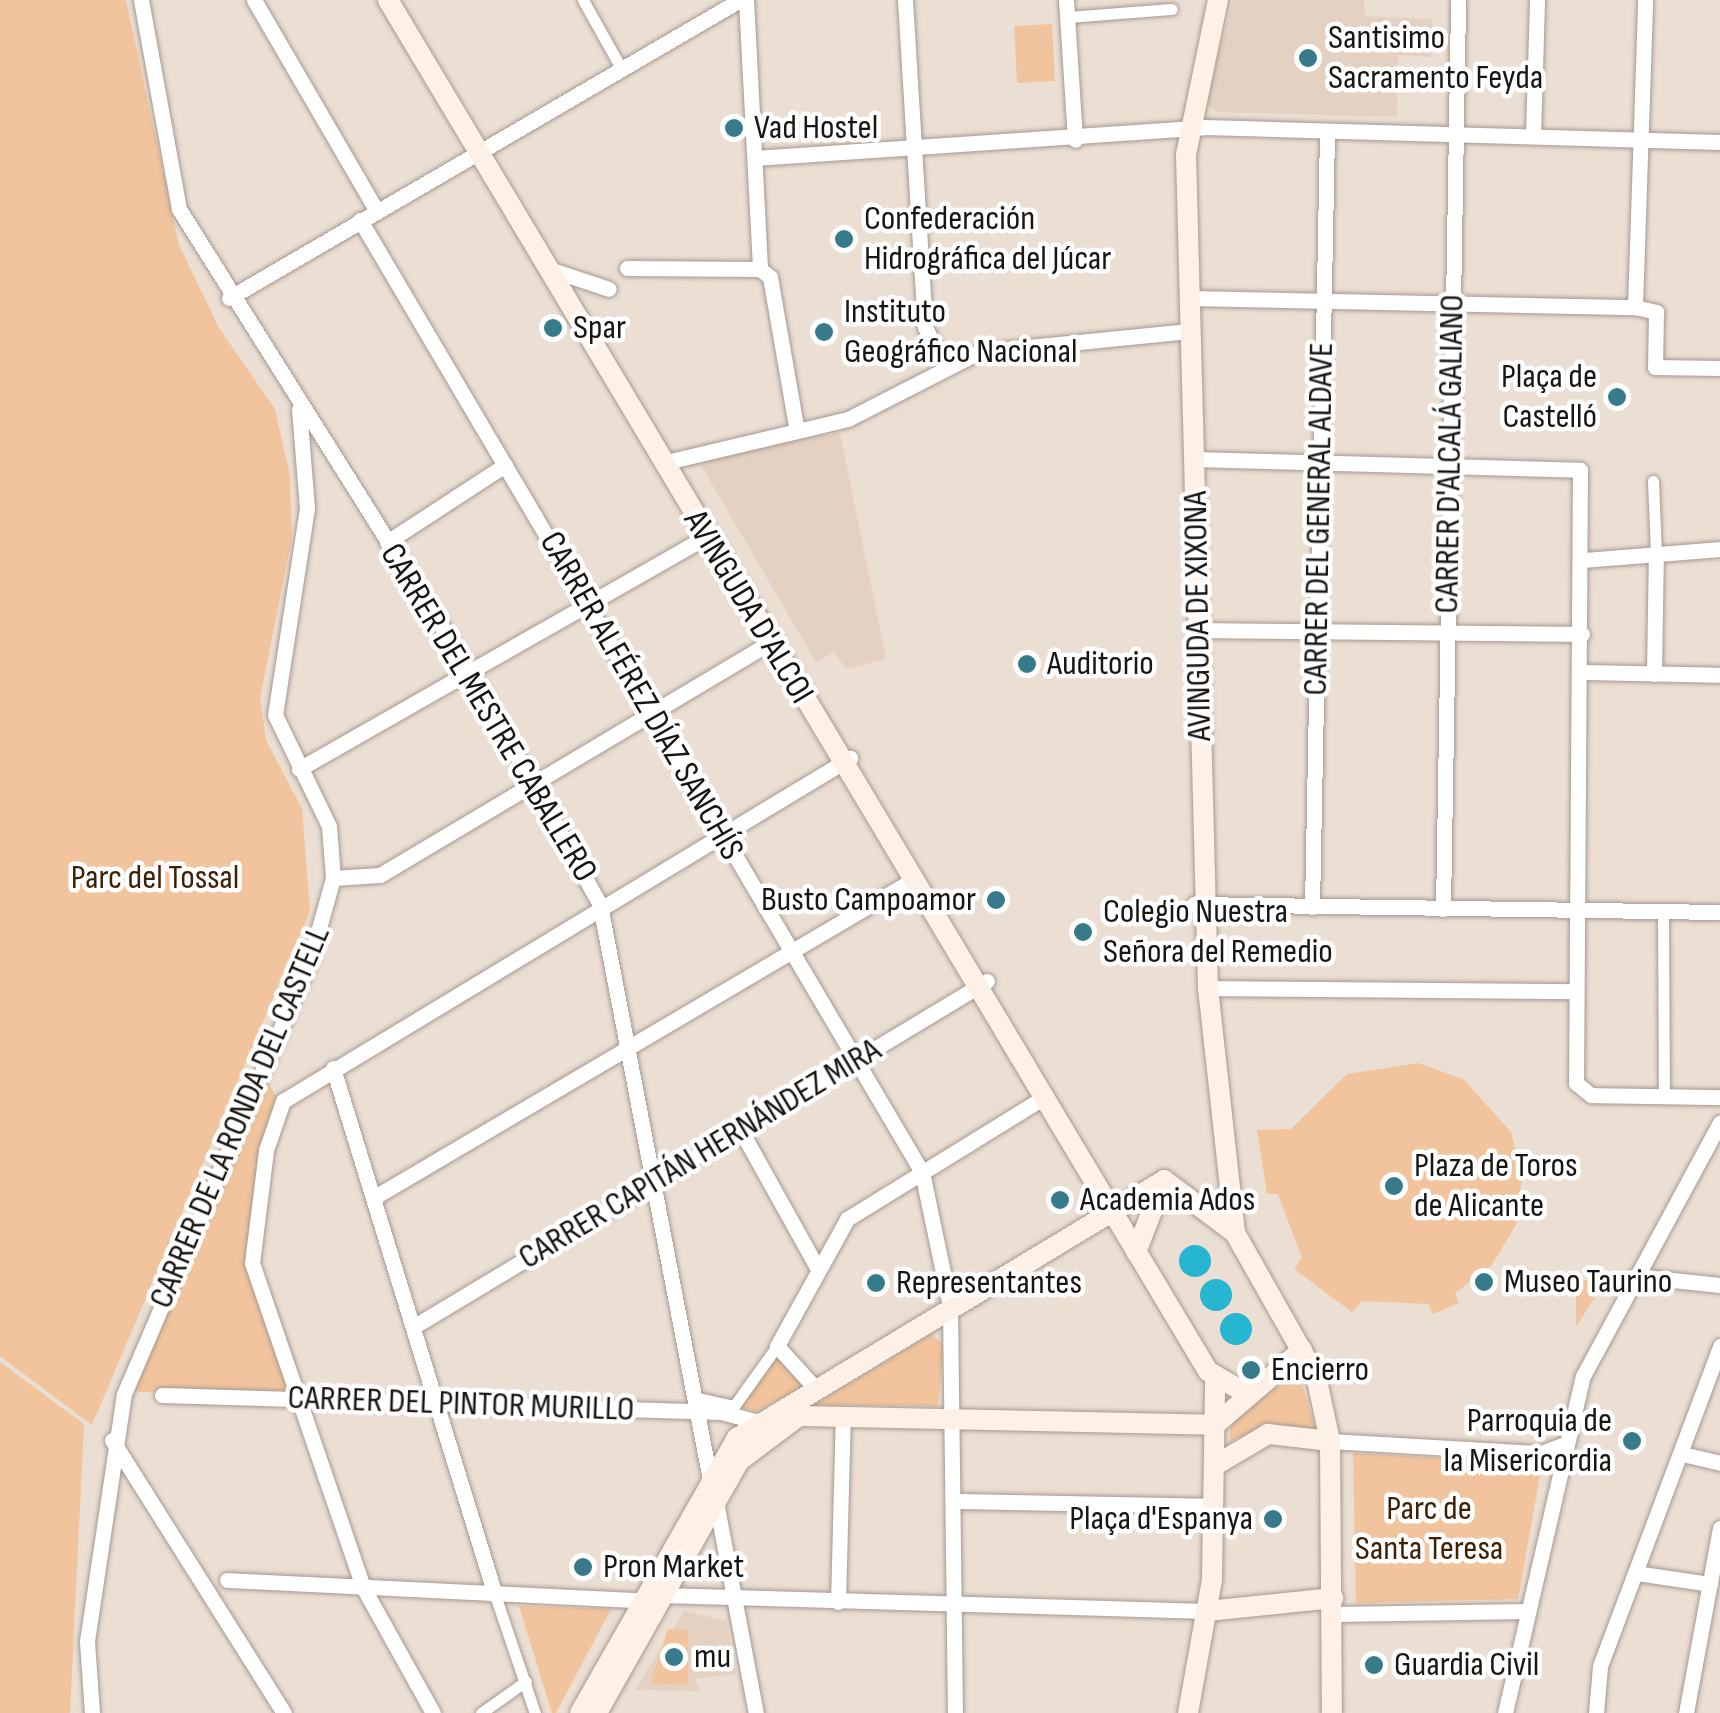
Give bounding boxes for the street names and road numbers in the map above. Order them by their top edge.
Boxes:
street label: CARRER D'ALCALÁ GALIANO [1426,294,1474,614]
street label: CARRER DEL GENERAL ALDAVE [1295,342,1343,696]
street label: AVINGUDA DE XIXONA [1175,491,1221,741]
street label: AVINGUDA D'ALCOI [674,503,822,711]
street label: CARRER ALFÉREZ DÍAZ SANCHÍS [530,525,752,867]
street label: CARRER DEL MESTRE CABALLERO [370,536,606,890]
street label: CARRER DE LA RONDA DEL CASTELL [140,919,340,1315]
street label: CARRER CAPITÁN HERNÁNDEZ MIRA [511,1029,889,1279]
street label: CARRER DEL PINTOR MURILLO [287,1377,635,1431]

